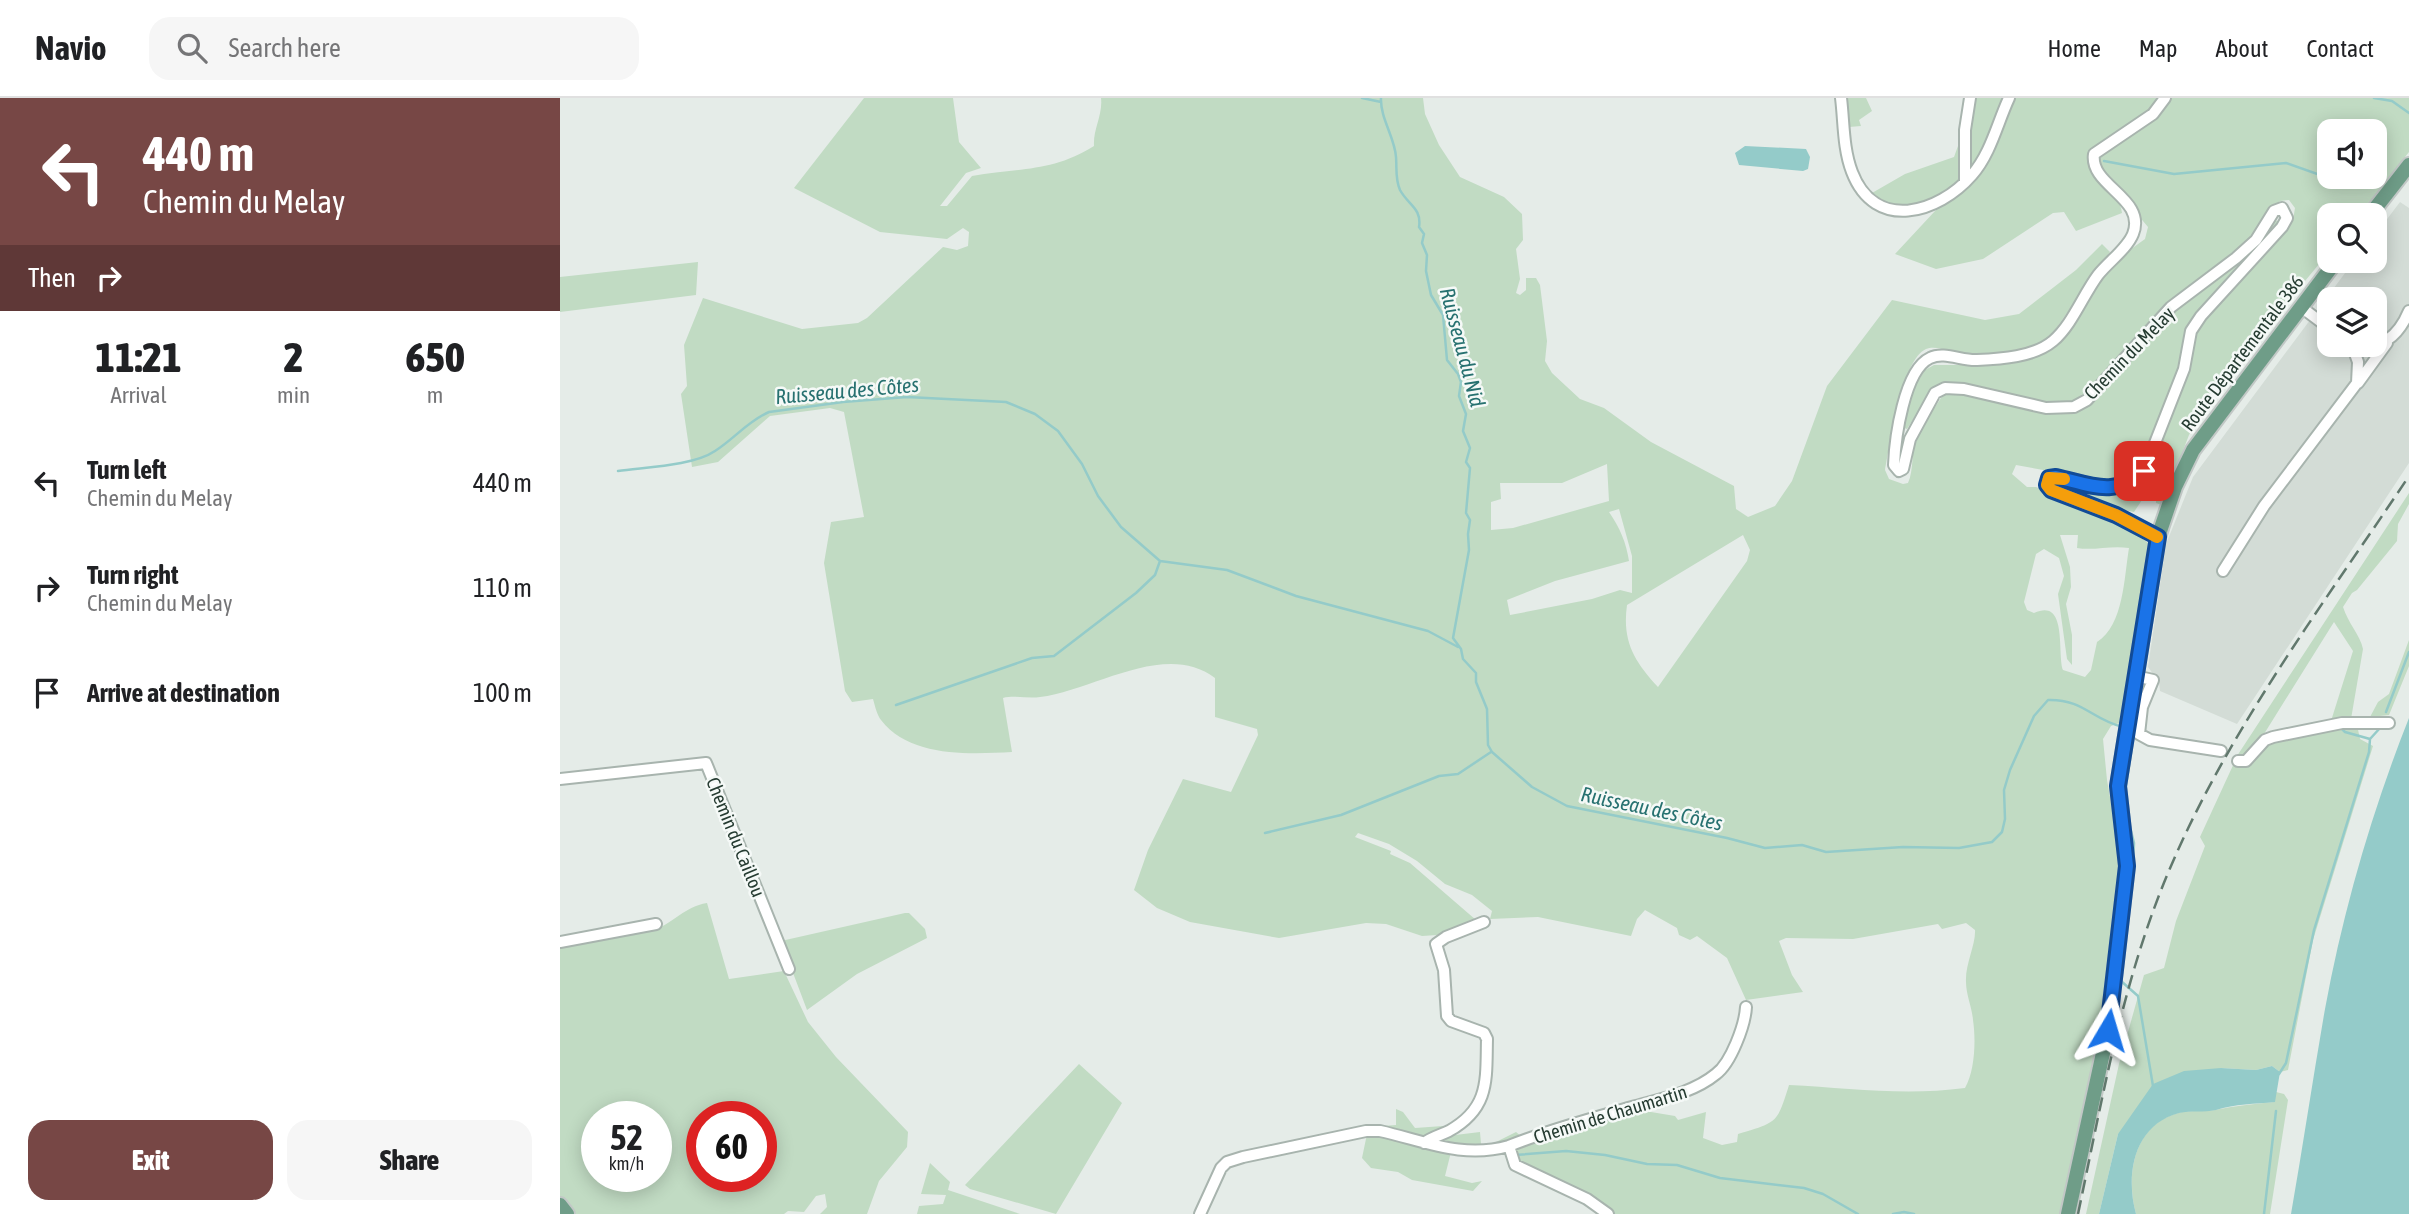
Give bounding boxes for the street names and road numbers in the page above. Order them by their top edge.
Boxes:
street label: Route Départementale 386 [2176,271,2308,435]
street label: Chemin du Melay [2079,302,2179,404]
street label: Chemin du Caillou [702,774,770,900]
street label: Chemin de Chaumartin [1531,1080,1689,1148]

